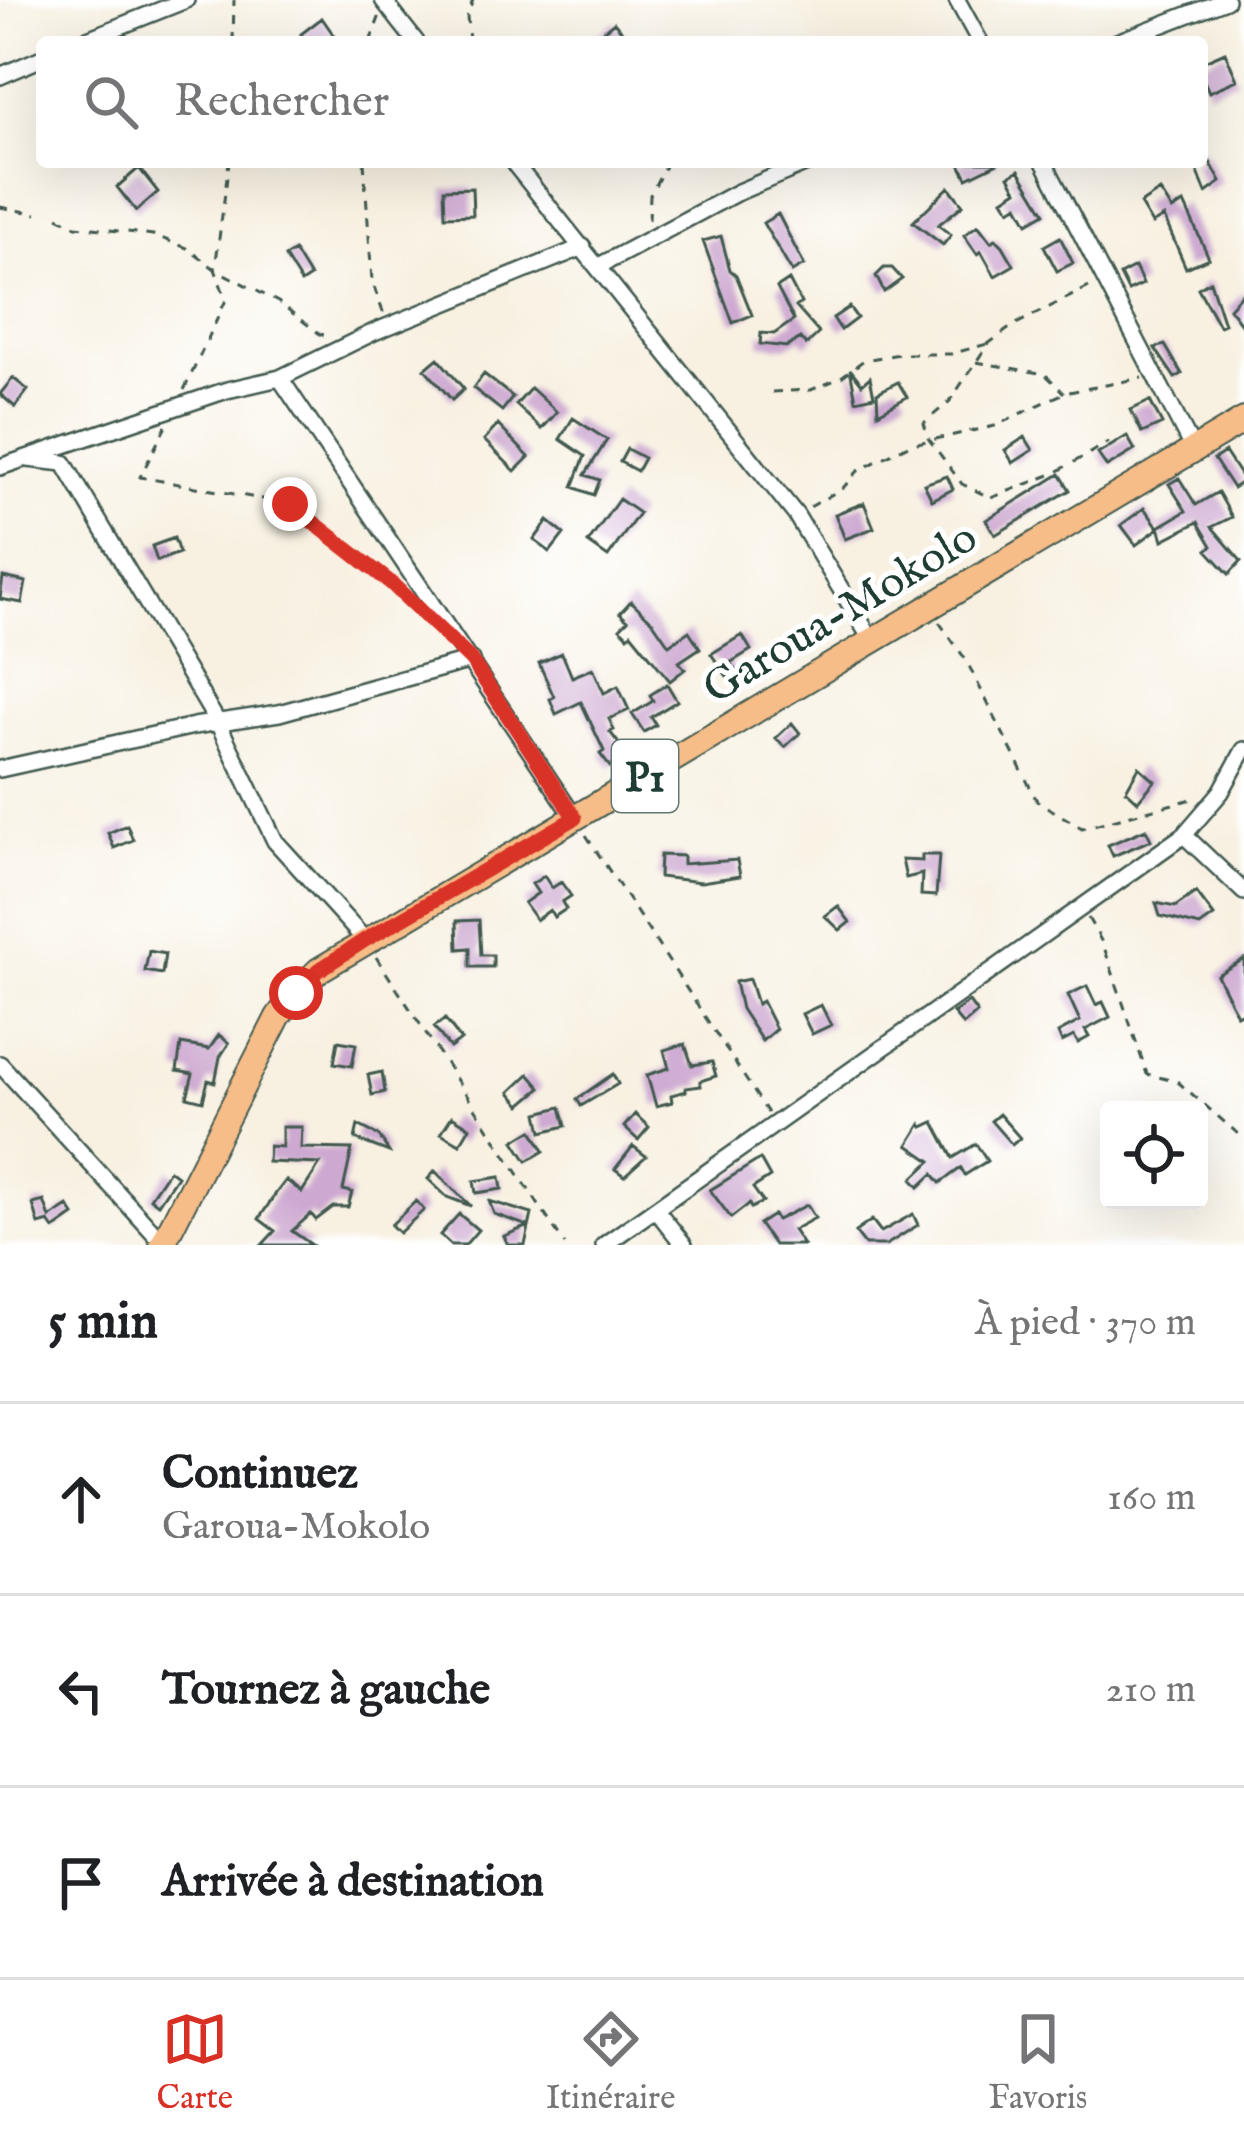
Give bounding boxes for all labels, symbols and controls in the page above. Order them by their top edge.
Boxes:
search box [36,36,1208,168]
icon: search [78,69,144,135]
text: Rechercher [174,74,389,131]
route end [263,477,317,531]
street label: Garoua-Mokolo [693,510,988,718]
road number: P1 [612,740,678,812]
route start [269,966,323,1020]
map controls [1100,1101,1208,1209]
button: locate [1100,1101,1208,1209]
text: 5 min [48,1291,158,1356]
text: À pied · 370 m [975,1299,1196,1348]
text: Continuez [162,1446,358,1503]
icon: ahead [48,1466,114,1532]
text: 160 m [1107,1474,1196,1523]
text: Garoua-Mokolo [162,1503,430,1552]
icon: left [48,1658,114,1724]
text: Tournez à gauche [162,1662,490,1719]
text: 210 m [1106,1666,1196,1715]
icon: arrive [48,1850,114,1916]
text: Arrivée à destination [162,1854,544,1911]
tab: Carte [157,2006,233,2120]
tab: Itinéraire [546,2006,675,2120]
tab: Favoris [989,2006,1087,2120]

